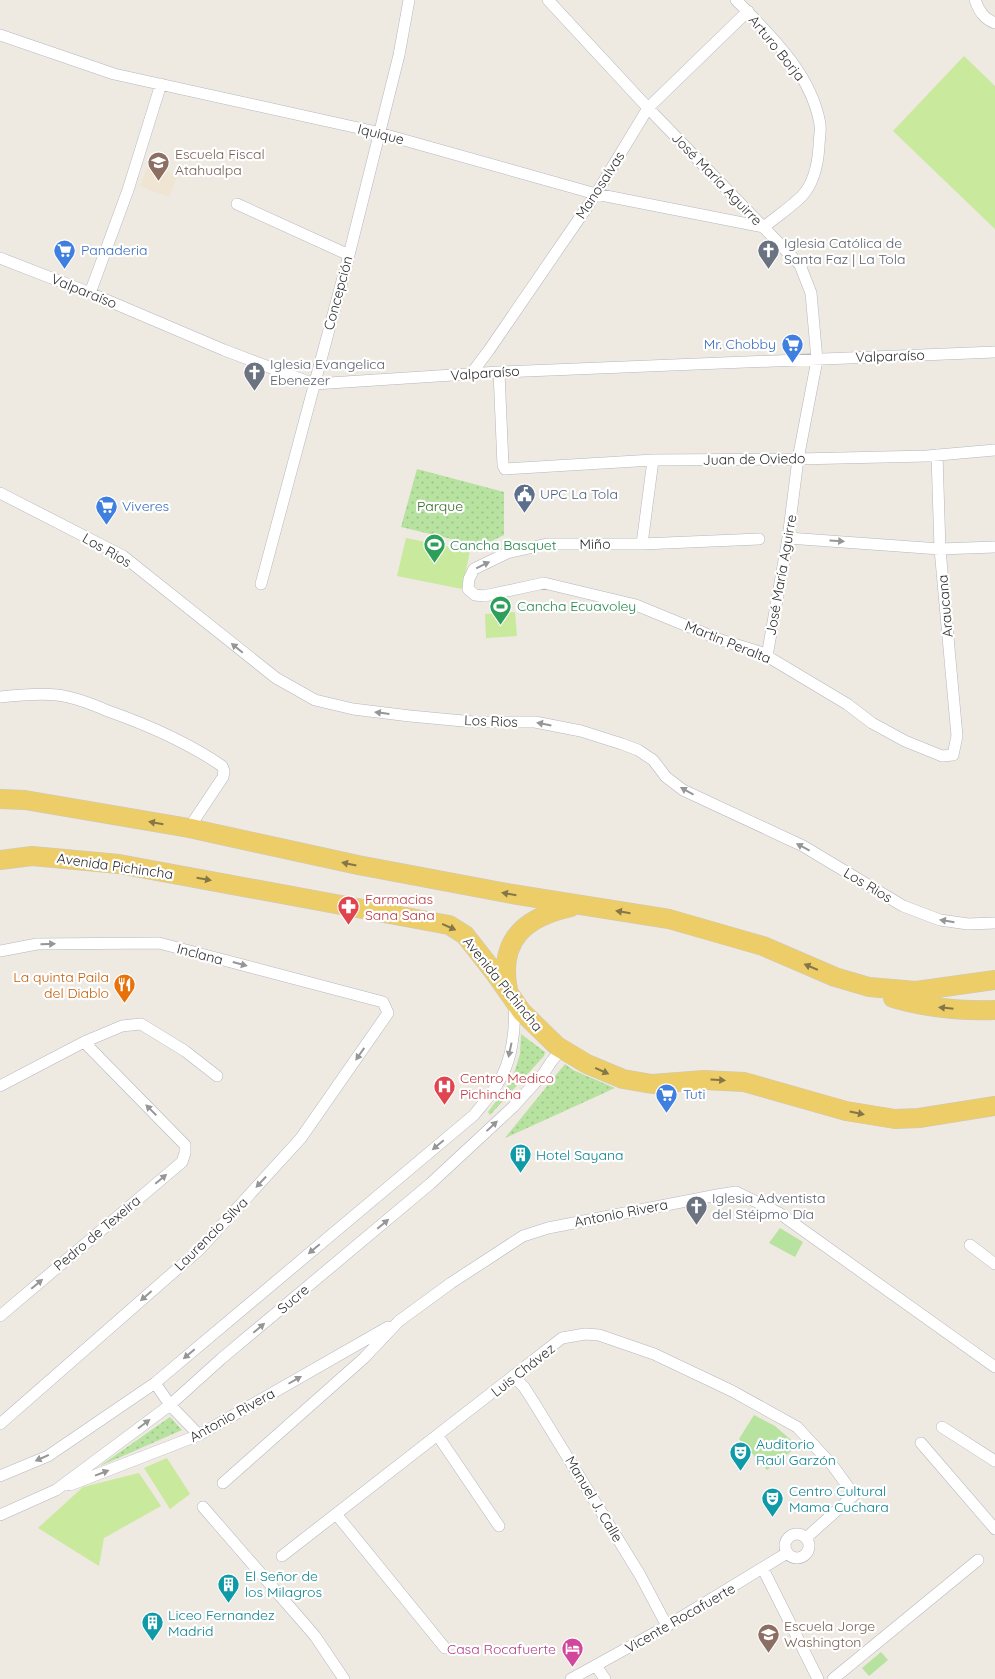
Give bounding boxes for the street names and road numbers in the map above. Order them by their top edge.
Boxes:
street label: Arturo Borja [745,11,809,85]
street label: Iquique [356,120,406,148]
street label: José María Aguirre [668,129,766,229]
street label: Manosalvas [571,148,629,222]
street label: Concepción [319,254,357,332]
street label: Valparaíso [48,270,120,312]
street label: Valparaíso [855,346,925,366]
street label: Valparaíso [450,362,520,384]
street label: Juan de Oviedo [703,449,805,469]
street label: José María Aguirre [761,513,801,637]
street label: Los Rios [79,529,135,571]
street label: Miño [579,535,611,553]
street label: Araucana [933,574,957,638]
street label: Martin Peralta [682,617,774,667]
street label: Los Rios [464,711,518,731]
street label: Avenida Pichincha [56,849,174,883]
street label: Los Rios [840,863,896,907]
street label: Avenida Pichincha [459,933,547,1035]
street label: Inclana [175,939,225,969]
street label: Pedro de Texeira [50,1191,144,1275]
street label: Laurencio Silva [170,1193,252,1275]
street label: Antonio Rivera [573,1195,669,1231]
street label: Sucre [273,1280,313,1317]
street label: Luis Chávez [487,1339,559,1401]
street label: Antonio Rivera [186,1384,278,1446]
street label: Manuel J. Calle [561,1453,627,1545]
street label: Vicente Rocafuerte [622,1579,738,1657]

